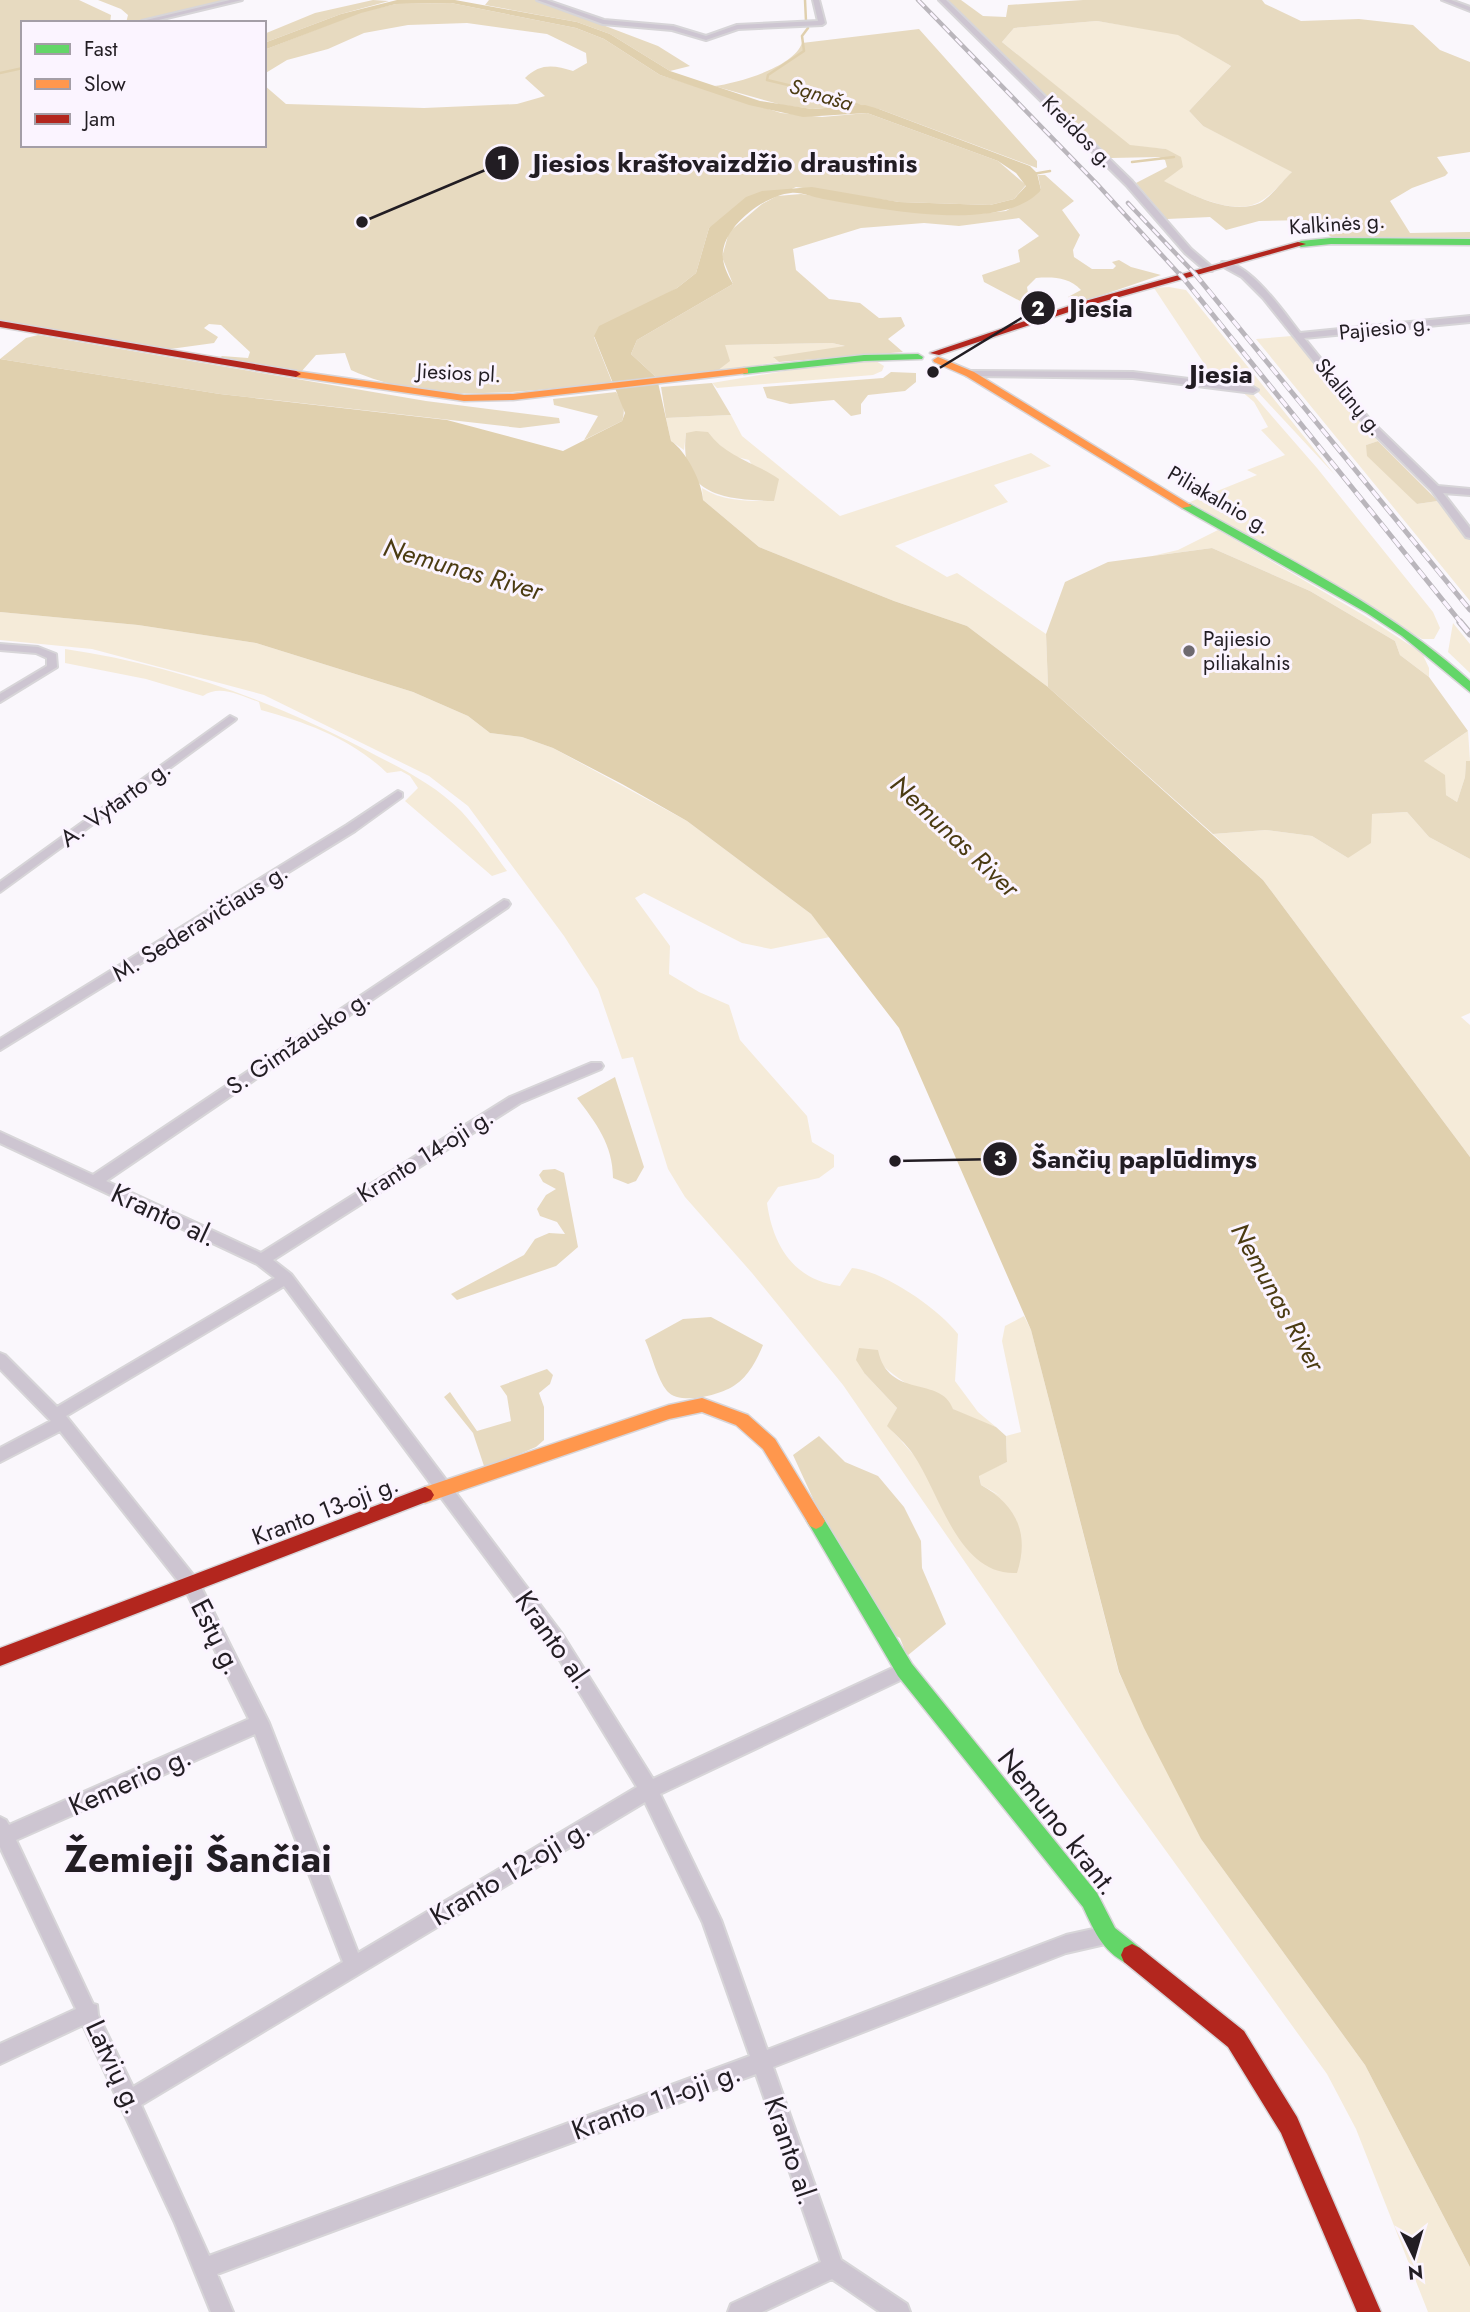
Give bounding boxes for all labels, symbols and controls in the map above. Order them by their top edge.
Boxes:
legend [21,21,266,147]
text: Fast [84,34,117,64]
text: Slow [84,69,126,99]
water label: Sąnaša [786,71,857,119]
street label: Kreidos g. [1035,89,1121,175]
text: Jam [81,104,116,134]
callout: Jiesios kraštovaizdžio draustinis [484,139,932,186]
text: Jiesios kraštovaizdžio draustinis [528,144,917,182]
text: 1 [497,148,507,178]
street label: Kalkinės g. [1288,206,1386,242]
callout: Jiesia [1020,285,1147,332]
text: Jiesia [1064,289,1133,327]
text: 2 [1031,294,1045,324]
street label: Pajiesio g. [1337,308,1433,348]
street label: Skalūnų g. [1308,352,1390,442]
district label: Jiesia [1184,355,1253,393]
street label: Jiesios pl. [413,356,502,390]
street label: Piliakalnio g. [1162,458,1276,542]
water label: Nemunas River [379,528,548,610]
place label: Pajiesio piliakalnis [1203,624,1290,678]
marker: Pajiesio piliakalnis [1181,643,1197,659]
street label: A. Vytarto g. [52,751,178,855]
water label: Nemunas River [882,766,1029,907]
street label: M. Sederavičiaus g. [105,854,295,990]
street label: S. Gimžausko g. [219,981,377,1103]
street label: Kranto 14-oji g. [350,1099,500,1211]
callout: Šančių paplūdimys [982,1135,1271,1182]
text: Šančių paplūdimys [1031,1140,1257,1178]
text: 3 [993,1144,1007,1174]
street label: Kranto al. [104,1173,224,1257]
water label: Nemunas River [1222,1216,1335,1379]
street label: Kranto 13-oji g. [247,1466,403,1554]
street label: Kranto al. [505,1582,603,1698]
street label: Estų g. [180,1592,254,1682]
street label: Kemerio g. [62,1736,198,1826]
street label: Nemuno krant. [988,1740,1128,1904]
street label: Kranto 12-oji g. [422,1808,598,1936]
district label: Žemieji Šančiai [64,1831,332,1886]
street label: Latvių g. [75,2013,155,2121]
street label: Kranto 11-oji g. [566,2051,746,2151]
street label: Kranto al. [753,2091,829,2211]
north arrow [1379,2221,1449,2291]
text: N [1407,2258,1424,2287]

